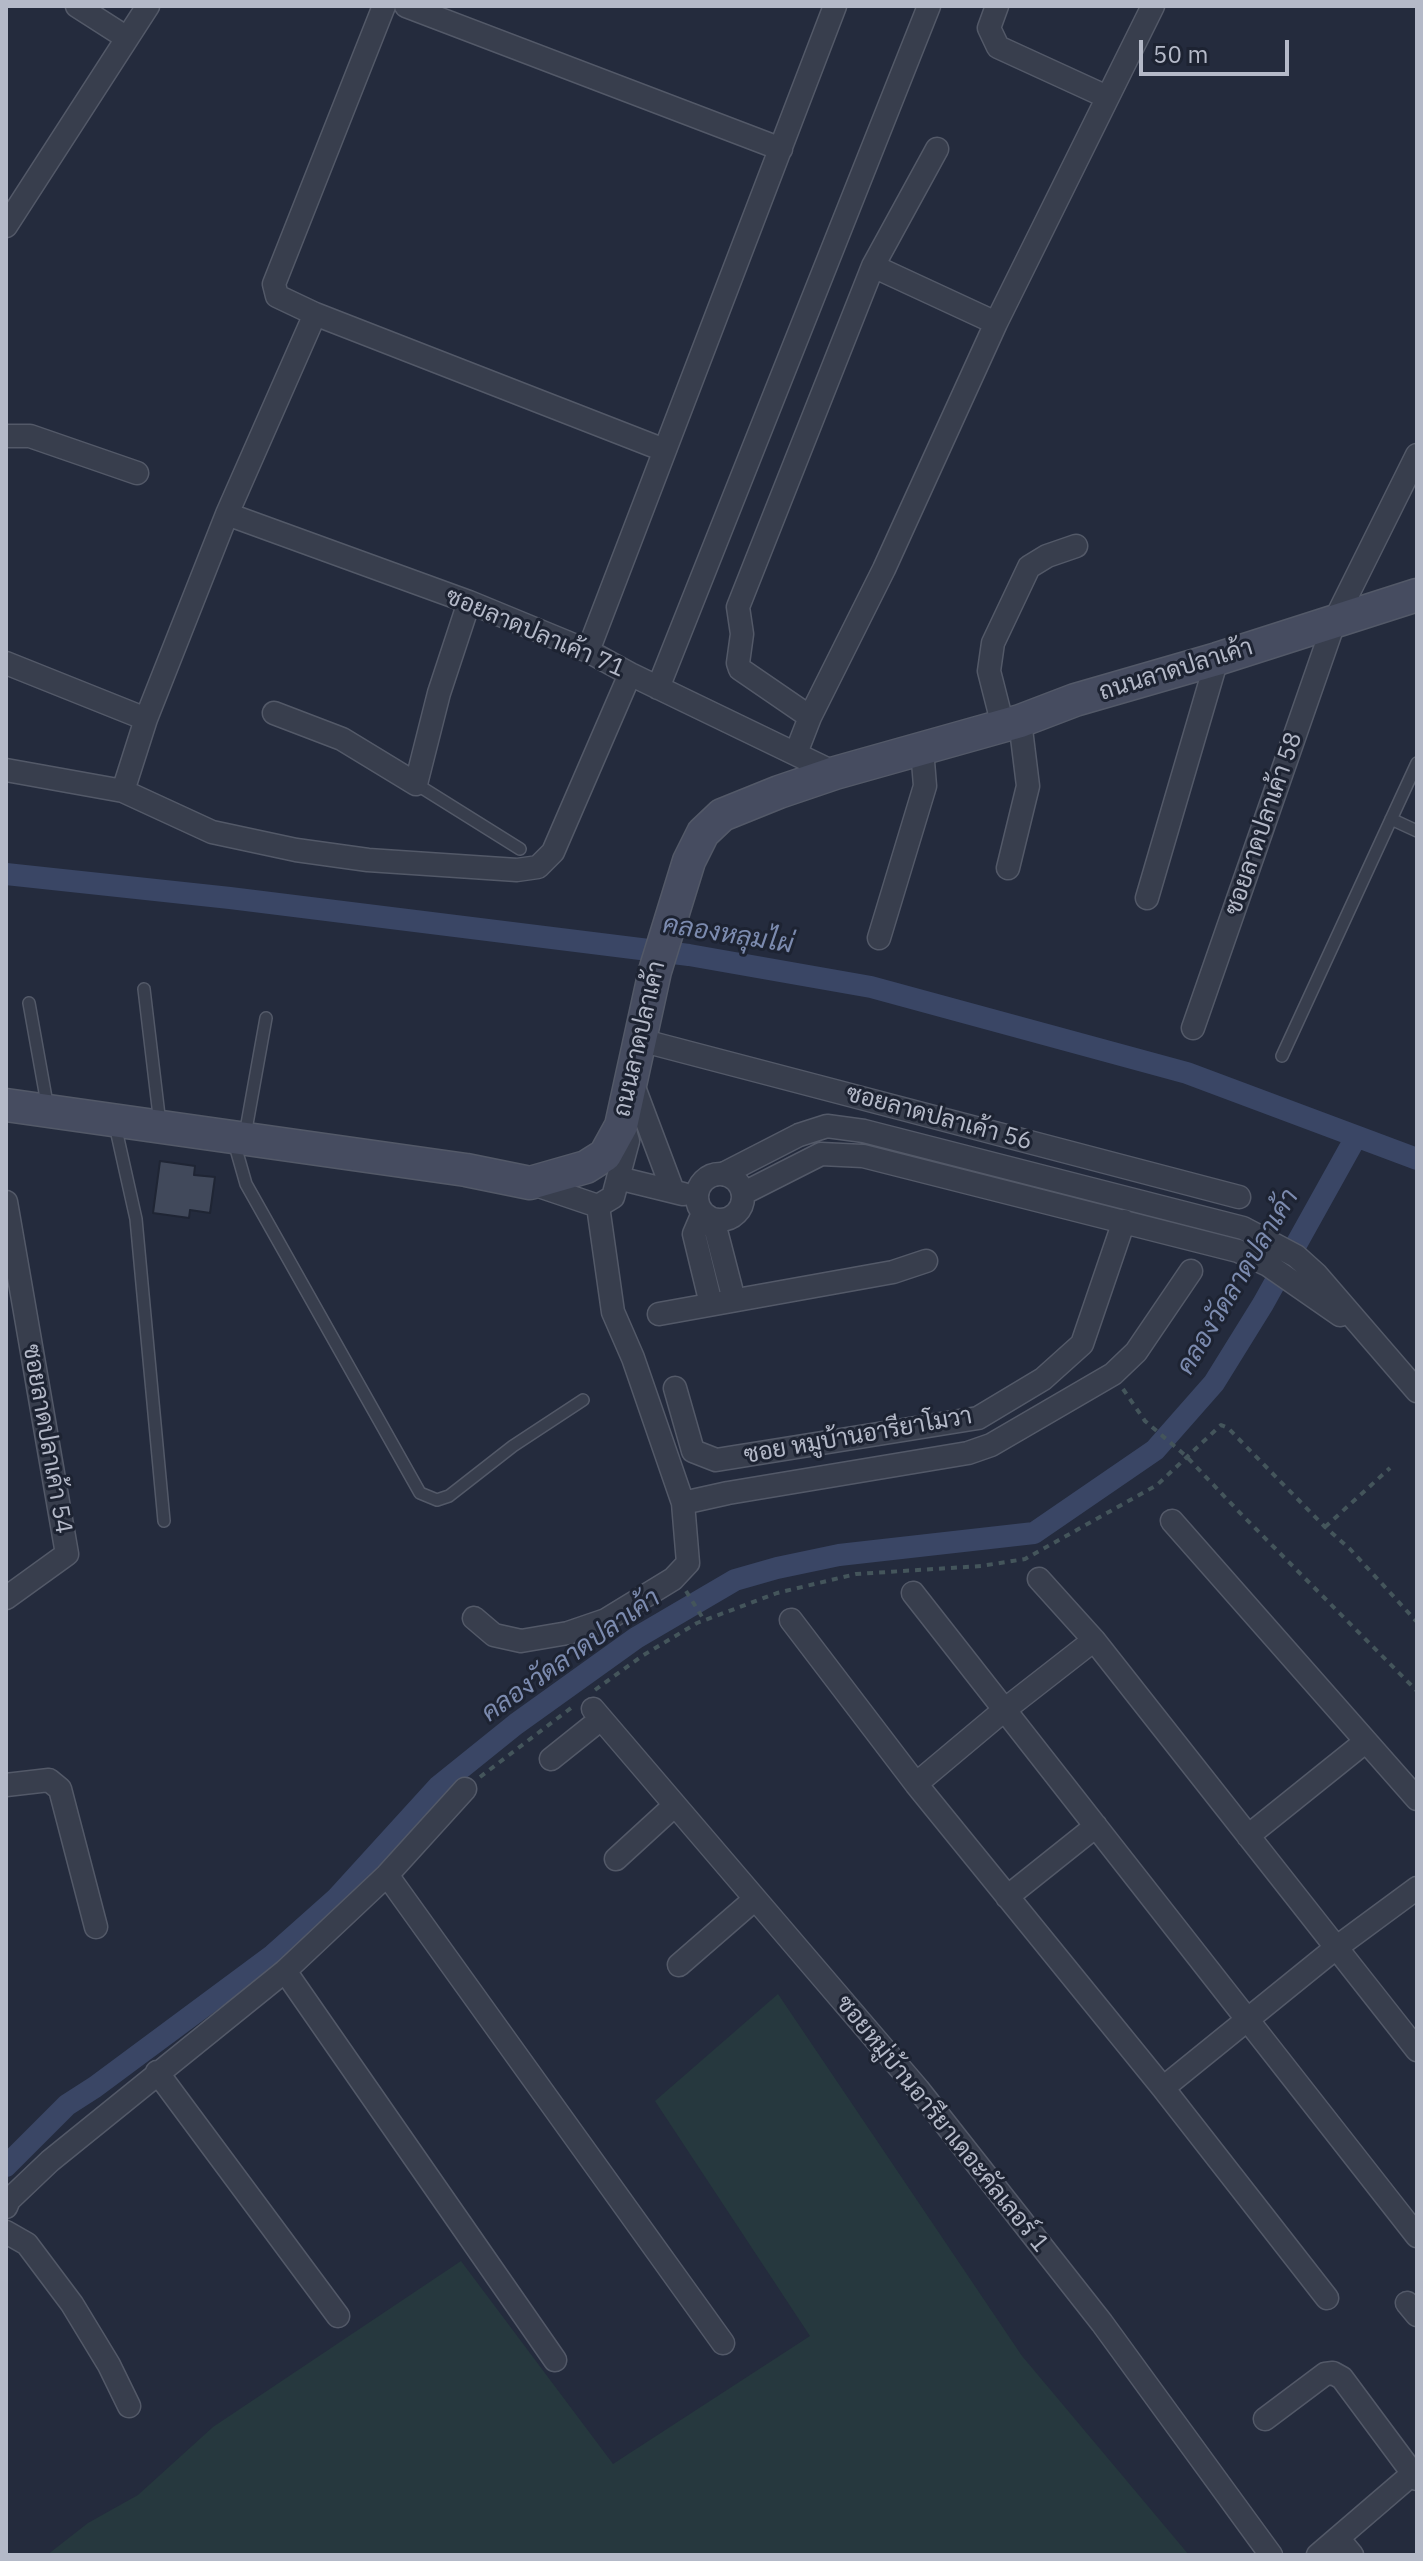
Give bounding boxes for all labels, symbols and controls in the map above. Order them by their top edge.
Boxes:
scale bar [1143,24,1293,74]
text: 50 m [1153,38,1208,70]
street label: ซอยลาดปลาเค้า 71 [441,582,629,684]
street label: ถนนลาดปลาเค้า [1096,633,1256,707]
street label: ซอยลาดปลาเค้า 58 [1219,729,1309,919]
water label: คลองหลุมไผ่ [661,909,795,961]
street label: ถนนลาดปลาเค้า [608,958,672,1120]
street label: ซอยลาดปลาเค้า 56 [843,1079,1035,1157]
water label: คลองวัดลาดปลาเค้า [1170,1184,1306,1380]
street label: ซอยลาดปลาเค้า 54 [16,1342,78,1536]
street label: ซอย หมูบ้านอารียาโมวา [742,1402,974,1470]
water label: คลองวัดลาดปลาเค้า [476,1583,666,1729]
street label: ซอยหมู่บ้านอารียาเดอะคัลเลอร์ 1 [830,1990,1054,2258]

